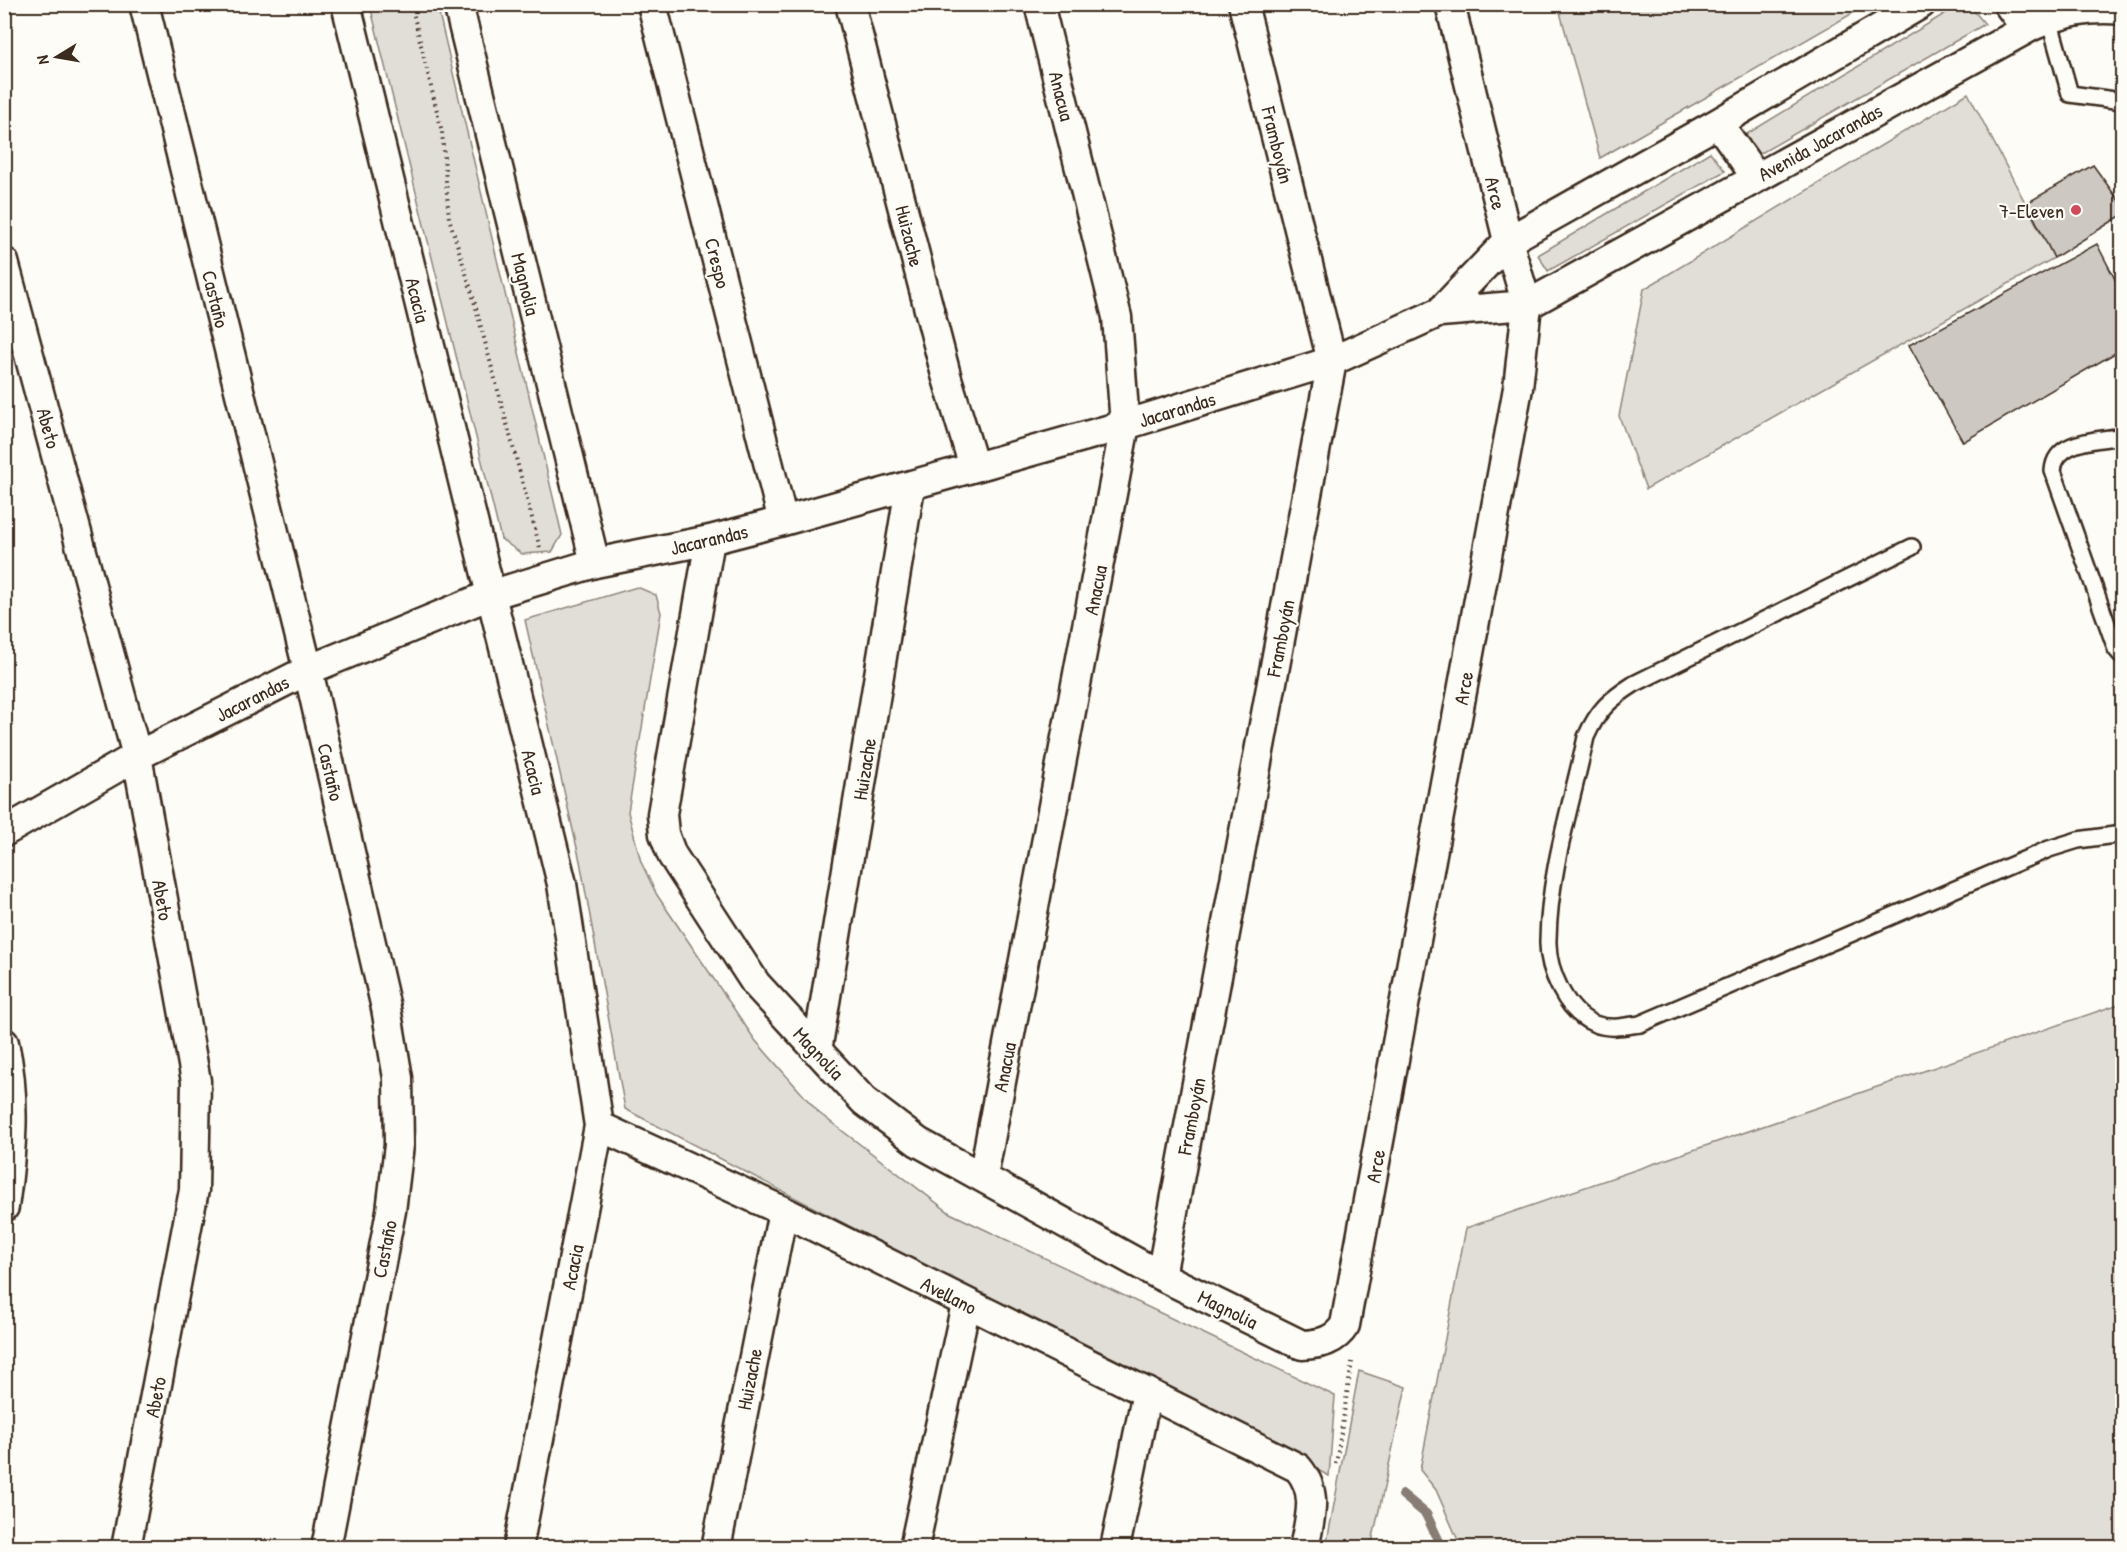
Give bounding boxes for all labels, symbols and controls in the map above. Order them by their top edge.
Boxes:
north arrow [27,27,87,87]
text: N [31,53,54,66]
street label: Anacua [1043,68,1081,124]
street label: Avenida Jacarandas [1753,97,1887,187]
street label: Framboyán [1255,103,1301,186]
street label: Arce [1479,174,1513,212]
place label: 7-Eleven [1999,197,2064,224]
street label: Huizache [889,202,931,270]
marker: 7-Eleven [2069,203,2083,217]
street label: Crespo [699,235,737,291]
street label: Magnolia [505,250,547,318]
street label: Castaño [196,267,236,331]
street label: Acacia [399,275,437,325]
street label: Jacarandas [1135,384,1219,433]
street label: Abeto [31,405,67,451]
street label: Jacarandas [668,517,751,561]
street label: Anacua [1077,563,1113,617]
street label: Framboyán [1259,597,1301,680]
street label: Jacarandas [211,668,293,728]
street label: Arce [1447,669,1479,707]
street label: Huizache [846,736,882,802]
street label: Castaño [311,741,351,803]
street label: Acacia [515,747,553,797]
street label: Abeto [146,878,180,922]
street label: Magnolia [788,1021,851,1085]
street label: Anacua [986,1040,1022,1094]
street label: Framboyán [1170,1075,1212,1158]
street label: Arce [1359,1147,1391,1185]
street label: Castaño [365,1218,403,1280]
street label: Acacia [554,1242,590,1292]
street label: Avellano [916,1270,982,1320]
street label: Magnolia [1194,1283,1263,1335]
street label: Huizache [730,1346,768,1412]
street label: Abeto [138,1374,172,1420]

